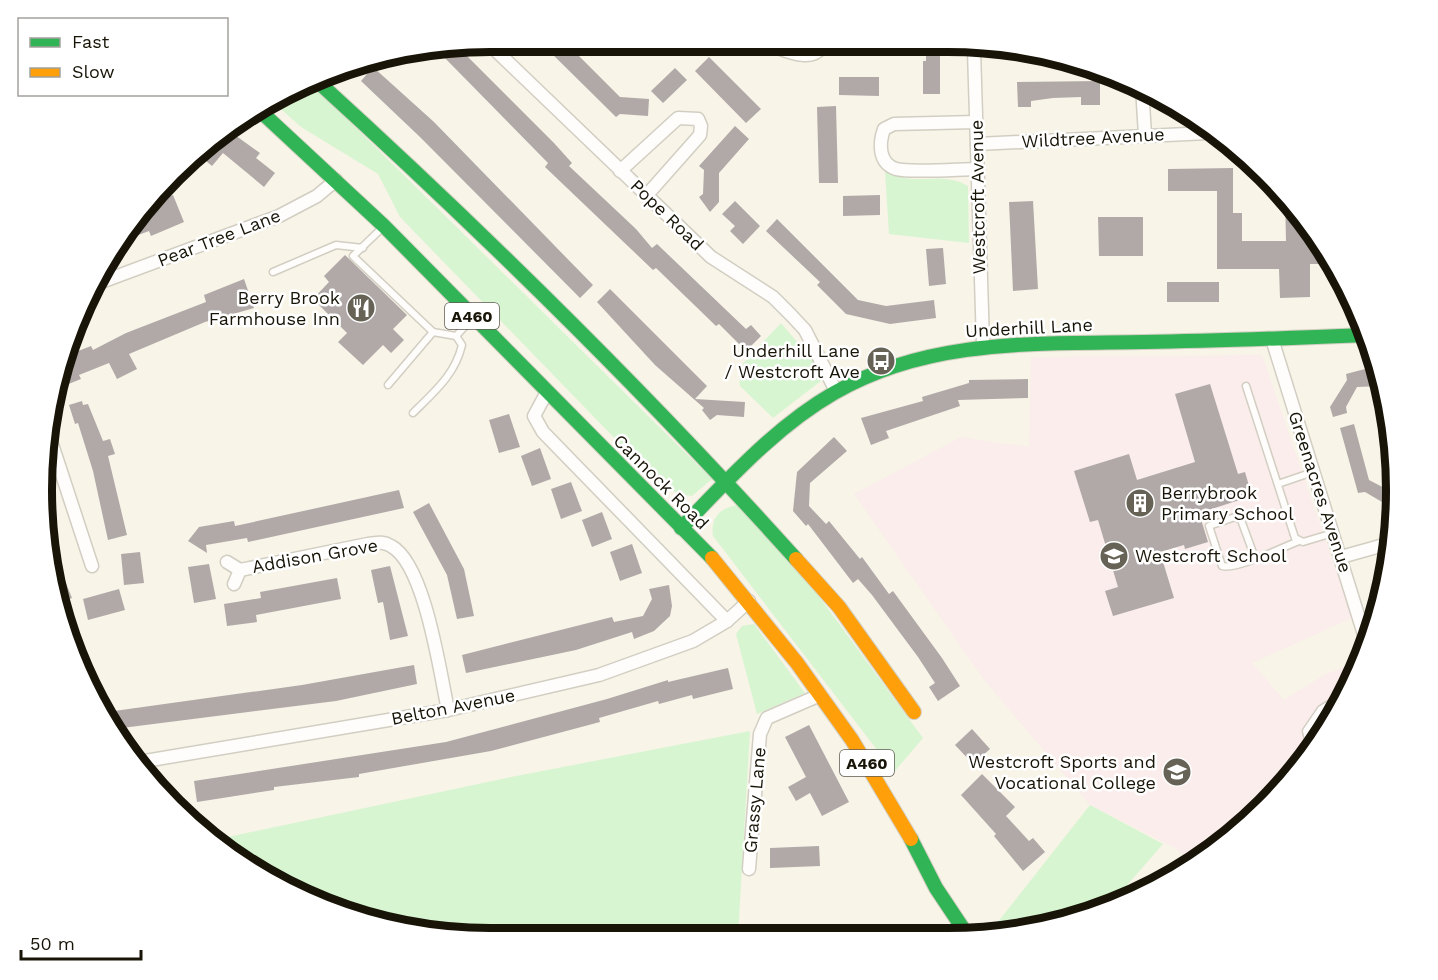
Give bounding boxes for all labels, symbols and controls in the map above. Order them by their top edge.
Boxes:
legend [18,18,228,96]
text: Fast [72,31,110,52]
text: Slow [72,61,115,82]
street label: Westcroft Avenue [966,119,989,275]
street label: Wildtree Avenue [1021,123,1165,152]
street label: Pope Road [626,175,708,255]
street label: Pear Tree Lane [154,204,283,271]
place label: Berry Brook Farmhouse Inn [209,287,340,329]
restaurant icon: Berry Brook Farmhouse Inn [345,292,377,324]
road number: A460 [445,303,499,329]
street label: Underhill Lane [965,314,1093,341]
place label: Underhill Lane / Westcroft Ave [724,340,860,382]
bus stop icon: Underhill Lane / Westcroft Ave [865,345,897,377]
street label: Greenacres Avenue [1284,409,1356,575]
street label: Cannock Road [610,430,713,533]
place label: Berrybrook Primary School [1161,482,1294,524]
building icon: Berrybrook Primary School [1124,487,1156,519]
street label: Addison Grove [250,534,379,577]
school or university icon: Westcroft School [1098,540,1130,572]
place label: Westcroft School [1135,545,1287,566]
street label: Belton Avenue [389,684,517,729]
street label: Grassy Lane [739,746,770,854]
road number: A460 [840,750,894,776]
place label: Westcroft Sports and Vocational College [968,751,1156,793]
school or university icon: Westcroft Sports and Vocational College [1161,756,1193,788]
scale bar [21,923,141,961]
text: 50 m [30,933,75,954]

